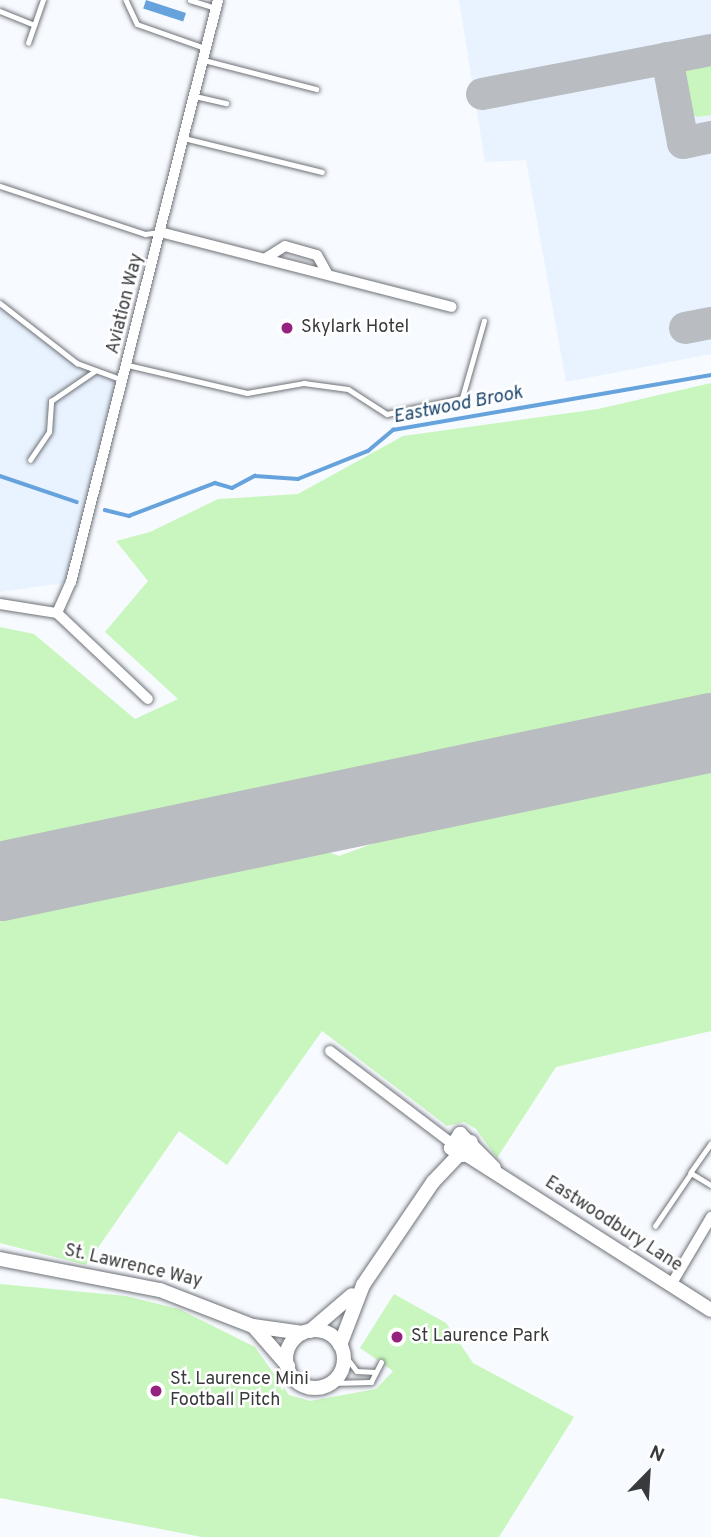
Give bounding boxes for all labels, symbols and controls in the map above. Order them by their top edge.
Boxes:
street label: Aviation Way [103,251,149,357]
place label: Skylark Hotel [301,317,409,339]
marker: Skylark Hotel [279,320,295,336]
water label: Eastwood Brook [391,382,525,430]
street label: Eastwoodbury Lane [540,1173,686,1277]
street label: St. Lawrence Way [62,1241,204,1293]
place label: St Laurence Park [411,1326,549,1348]
marker: St Laurence Park [389,1329,405,1345]
place label: St. Laurence Mini Football Pitch [170,1370,309,1412]
marker: St. Laurence Mini Football Pitch [148,1383,164,1399]
north arrow [613,1439,683,1509]
text: N [645,1441,668,1469]

